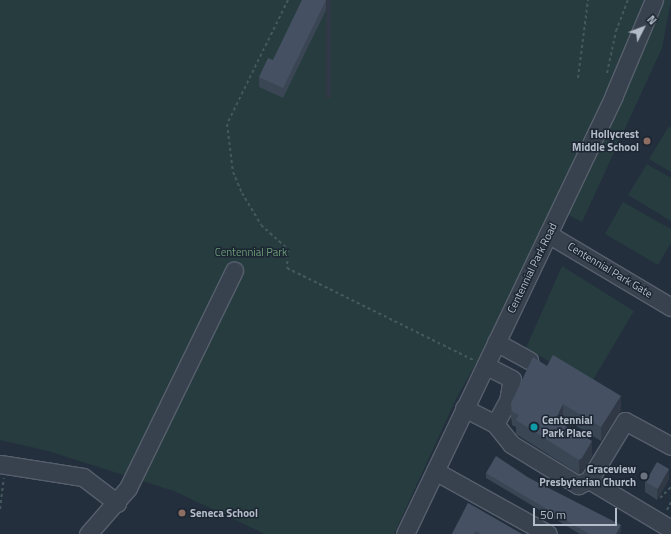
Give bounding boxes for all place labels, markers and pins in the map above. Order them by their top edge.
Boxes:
place label: Hollycrest Middle School [572,128,639,154]
marker: Hollycrest Middle School [642,136,652,146]
place label: Centennial Park Place [542,414,593,440]
marker: Centennial Park Place [529,422,539,432]
place label: Graceview Presbyterian Church [539,463,636,489]
marker: Graceview Presbyterian Church [639,471,649,481]
place label: Seneca School [190,506,258,520]
marker: Seneca School [177,508,187,518]

